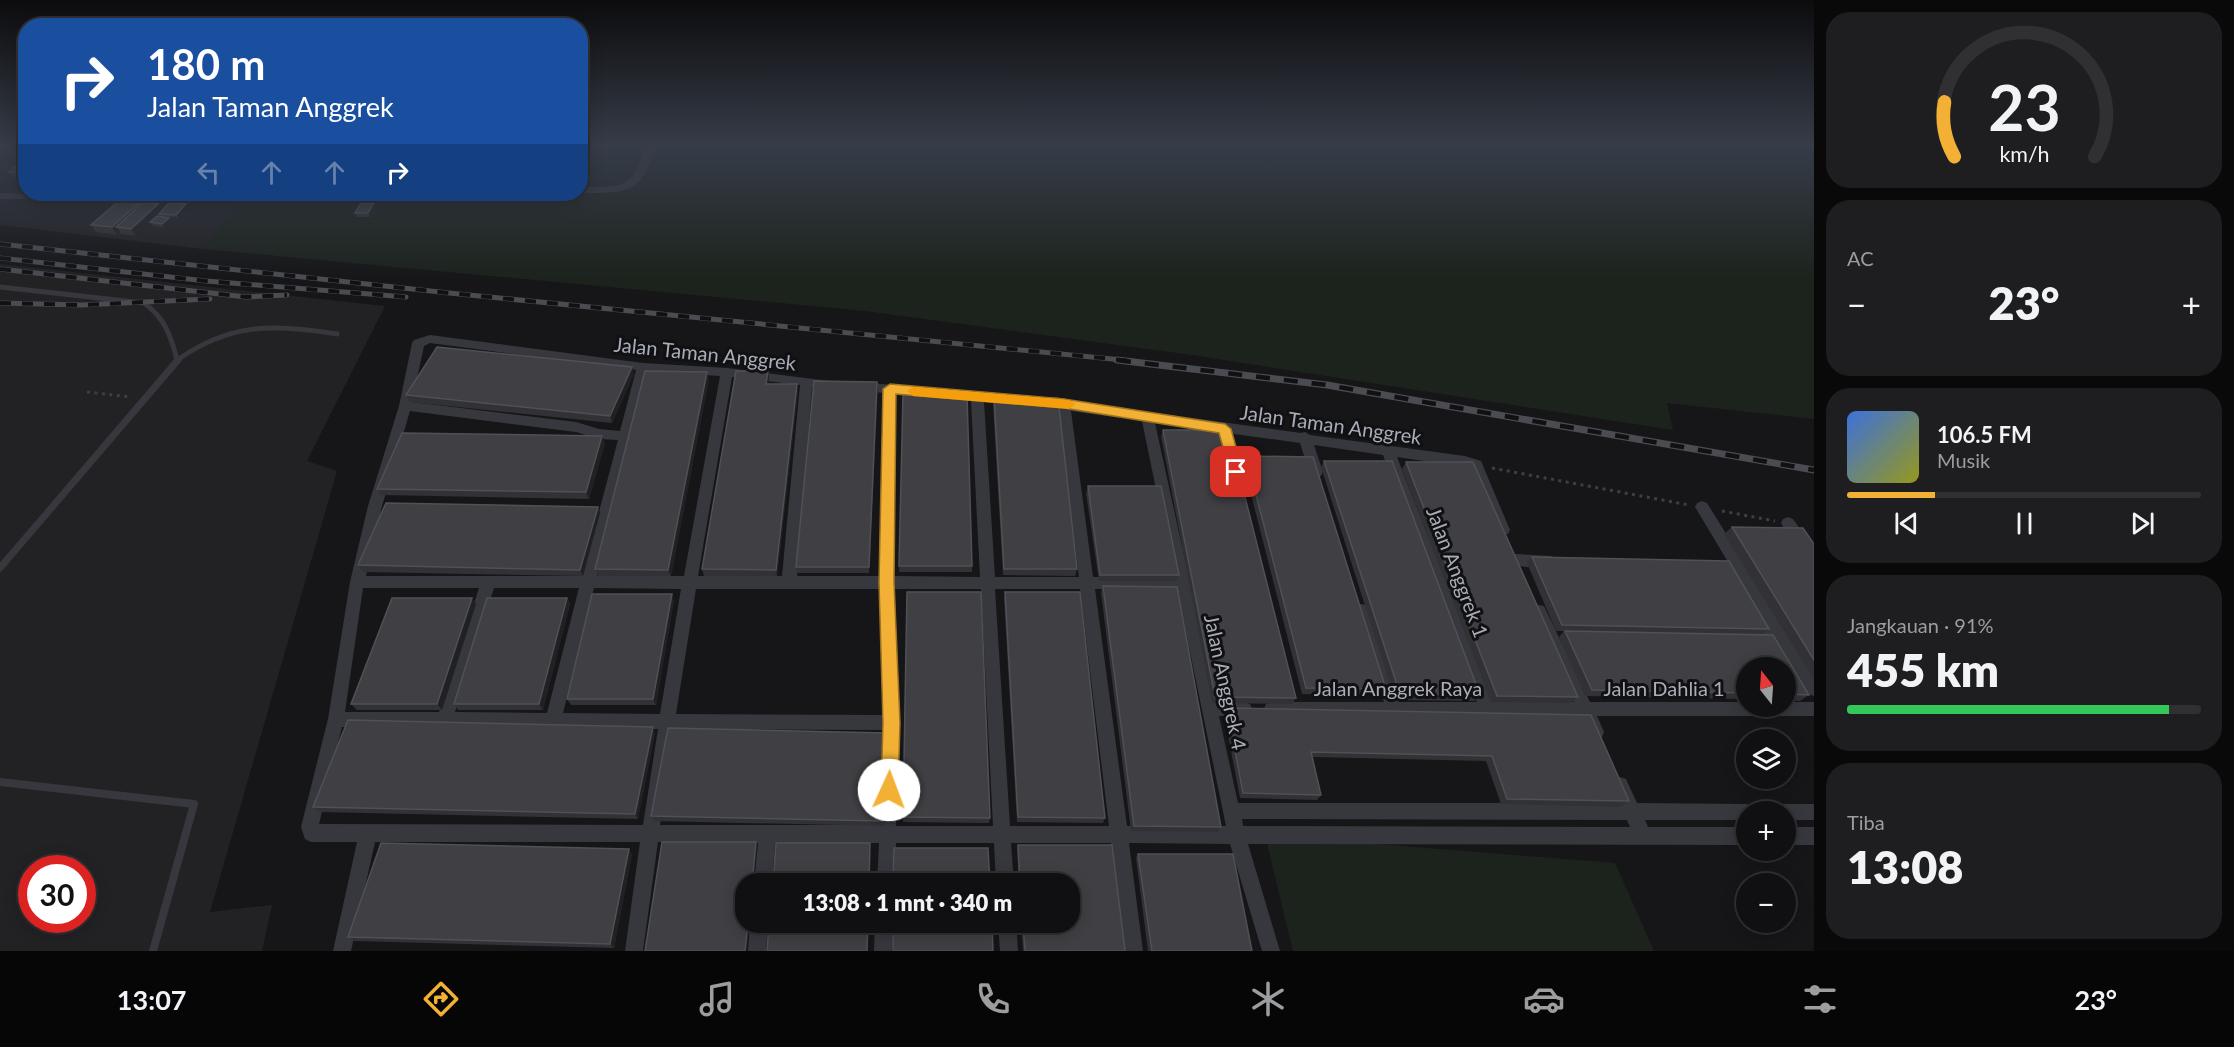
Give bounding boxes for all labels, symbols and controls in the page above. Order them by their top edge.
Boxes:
text: 180 m [147,39,265,89]
icon: right [48,42,126,120]
text: 23 [1988,69,2060,144]
text: Jalan Taman Anggrek [147,90,394,123]
text: km/h [1999,141,2049,167]
icon: left [192,156,225,189]
icon: ahead [255,156,288,189]
icon: ahead [318,156,351,189]
icon: right [381,156,414,189]
text: AC [1847,246,1874,270]
text: 23° [1989,276,2059,330]
text: − [1847,284,1866,324]
text: + [2182,284,2201,324]
street label: Jalan Taman Anggrek [613,332,798,375]
street label: Jalan Taman Anggrek [1239,399,1424,449]
text: 106.5 FM [1937,421,2032,448]
pin [1210,446,1261,497]
text: Musik [1937,448,1990,472]
icon: arrive [1219,455,1252,488]
street label: Jalan Anggrek 1 [1422,503,1494,641]
icon: previous [1890,507,1923,540]
icon: pause [2008,507,2041,540]
icon: next [2126,507,2159,540]
street label: Jalan Anggrek 4 [1200,612,1252,752]
text: Jangkauan · 91% [1847,613,1994,637]
text: 455 km [1847,643,1999,697]
north arrow [1736,657,1796,717]
map controls [1736,657,1796,933]
street label: Jalan Anggrek Raya [1314,676,1482,700]
street label: Jalan Dahlia 1 [1603,676,1725,700]
button: layers [1736,729,1796,789]
position arrow [857,758,921,822]
button: + [1736,801,1796,861]
text: Tiba [1847,810,1885,834]
text: 13:08 [1847,840,1963,894]
speed limit sign: 30 [18,855,96,933]
button: − [1736,873,1796,933]
text: 13:08 · 1 mnt · 340 m [803,889,1012,916]
icon: directions [420,978,462,1020]
icon: music [696,978,738,1020]
icon: phone [972,978,1014,1020]
icon: climate [1247,978,1289,1020]
icon: car [1523,978,1565,1020]
icon: filters [1799,978,1841,1020]
text: 13:07 [117,983,186,1016]
text: 23° [2074,983,2117,1016]

